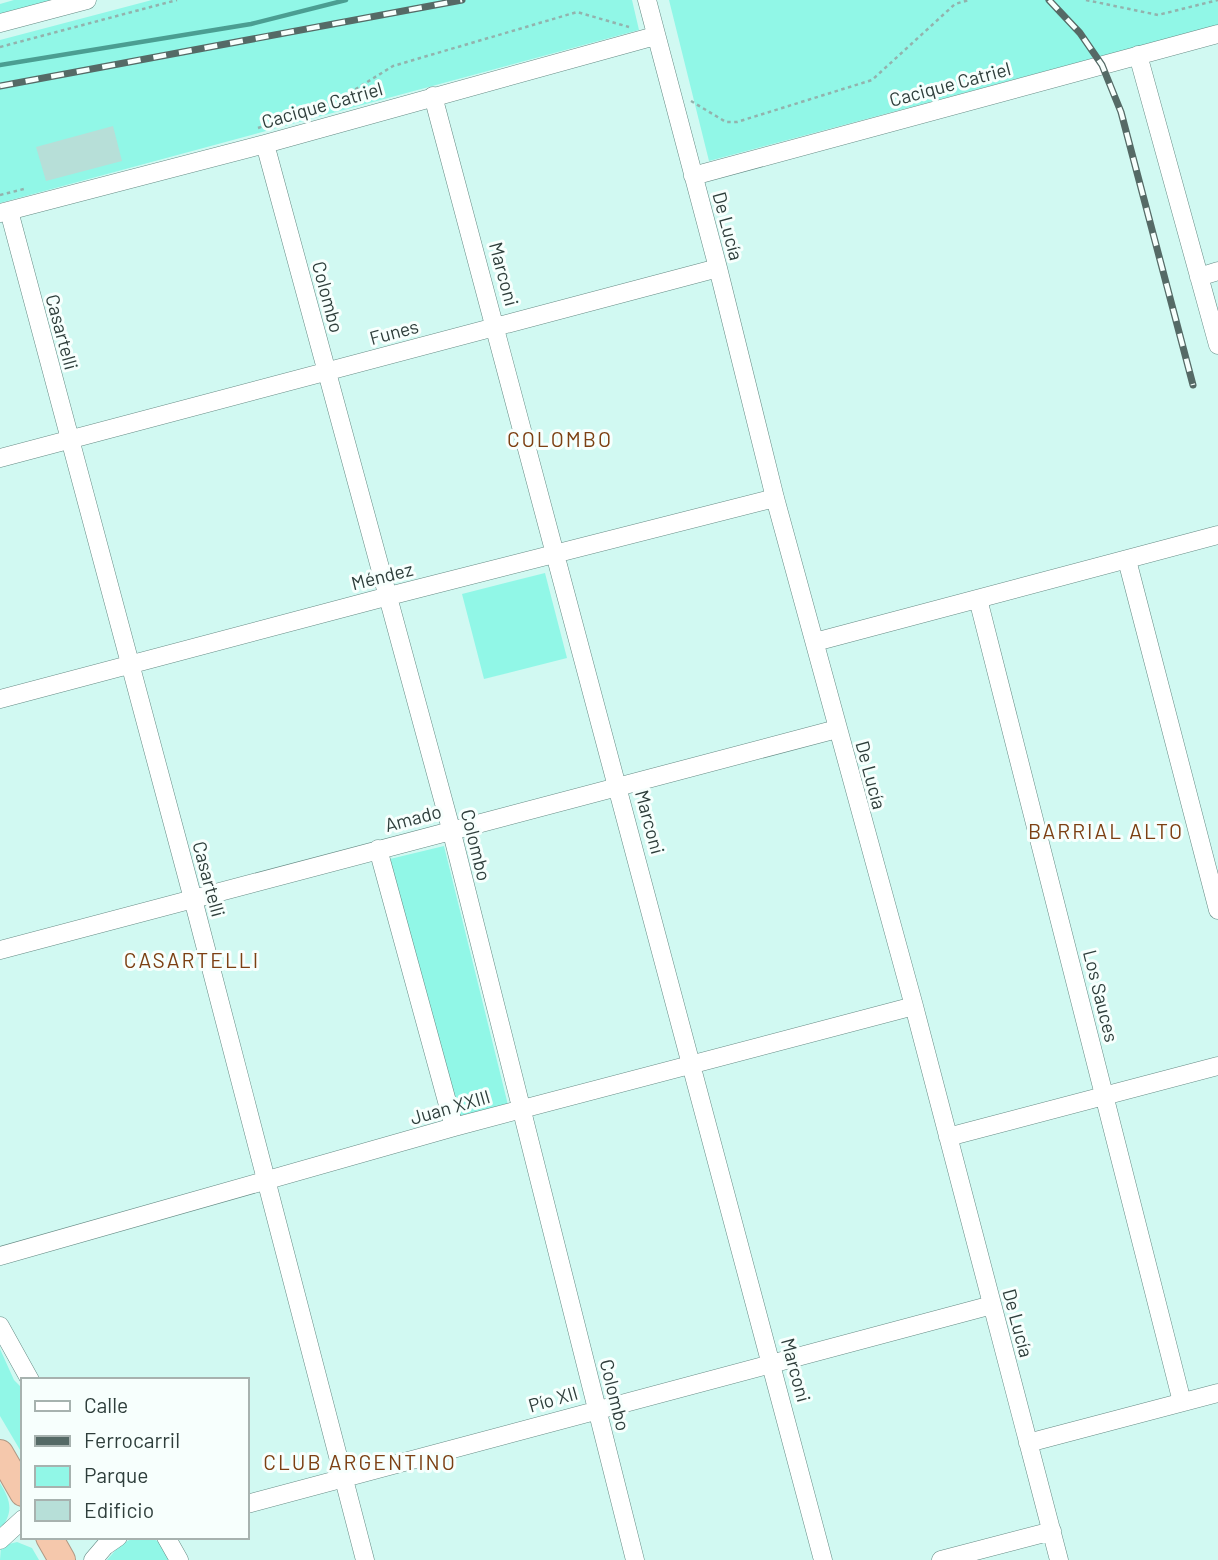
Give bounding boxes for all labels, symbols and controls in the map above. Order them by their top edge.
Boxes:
street label: Cacique Catriel [887,56,1013,111]
street label: Cacique Catriel [259,76,385,133]
street label: De Lucía [708,189,749,263]
street label: Marconi [485,239,524,308]
street label: Colombo [308,259,349,335]
street label: Casartelli [41,291,84,372]
street label: Funes [367,314,421,349]
district label: COLOMBO [507,426,613,451]
street label: Méndez [349,557,415,594]
street label: De Lucía [851,738,892,812]
street label: Marconi [631,787,670,856]
street label: Amado [382,799,444,836]
street label: Colombo [457,807,496,883]
district label: BARRIAL ALTO [1028,818,1184,843]
street label: Casartelli [188,838,231,919]
district label: CASARTELLI [124,947,260,972]
street label: Los Sauces [1079,948,1124,1044]
street label: Juan XXIII [407,1084,492,1129]
street label: De Lucía [998,1286,1039,1360]
street label: Marconi [777,1335,816,1404]
street label: Colombo [596,1357,635,1433]
legend [21,1378,248,1539]
street label: Pío XII [525,1381,580,1417]
text: Calle [84,1392,128,1417]
text: Ferrocarril [84,1427,180,1452]
district label: CLUB ARGENTINO [263,1449,457,1474]
text: Parque [84,1462,149,1487]
text: Edificio [84,1497,154,1522]

